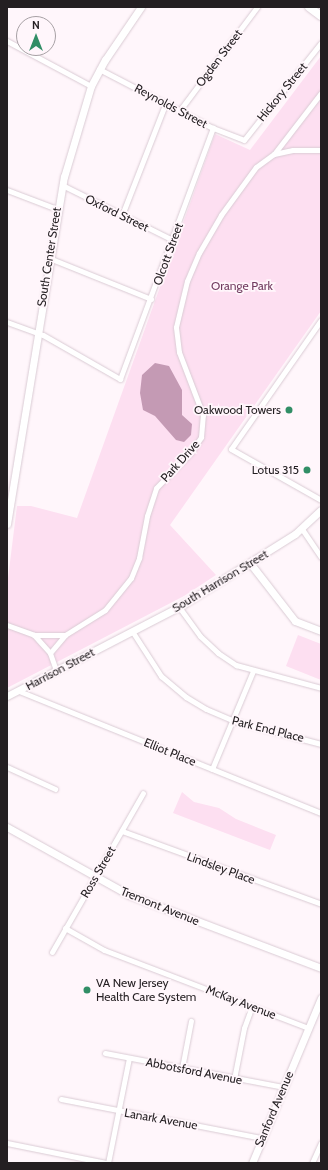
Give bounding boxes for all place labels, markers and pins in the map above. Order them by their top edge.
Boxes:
place label: Oakwood Towers [194,403,281,417]
marker: Oakwood Towers [284,405,294,415]
place label: Lotus 315 [252,463,299,477]
marker: Lotus 315 [302,465,312,475]
place label: VA New Jersey Health Care System [96,976,196,1004]
marker: VA New Jersey Health Care System [81,984,93,996]

